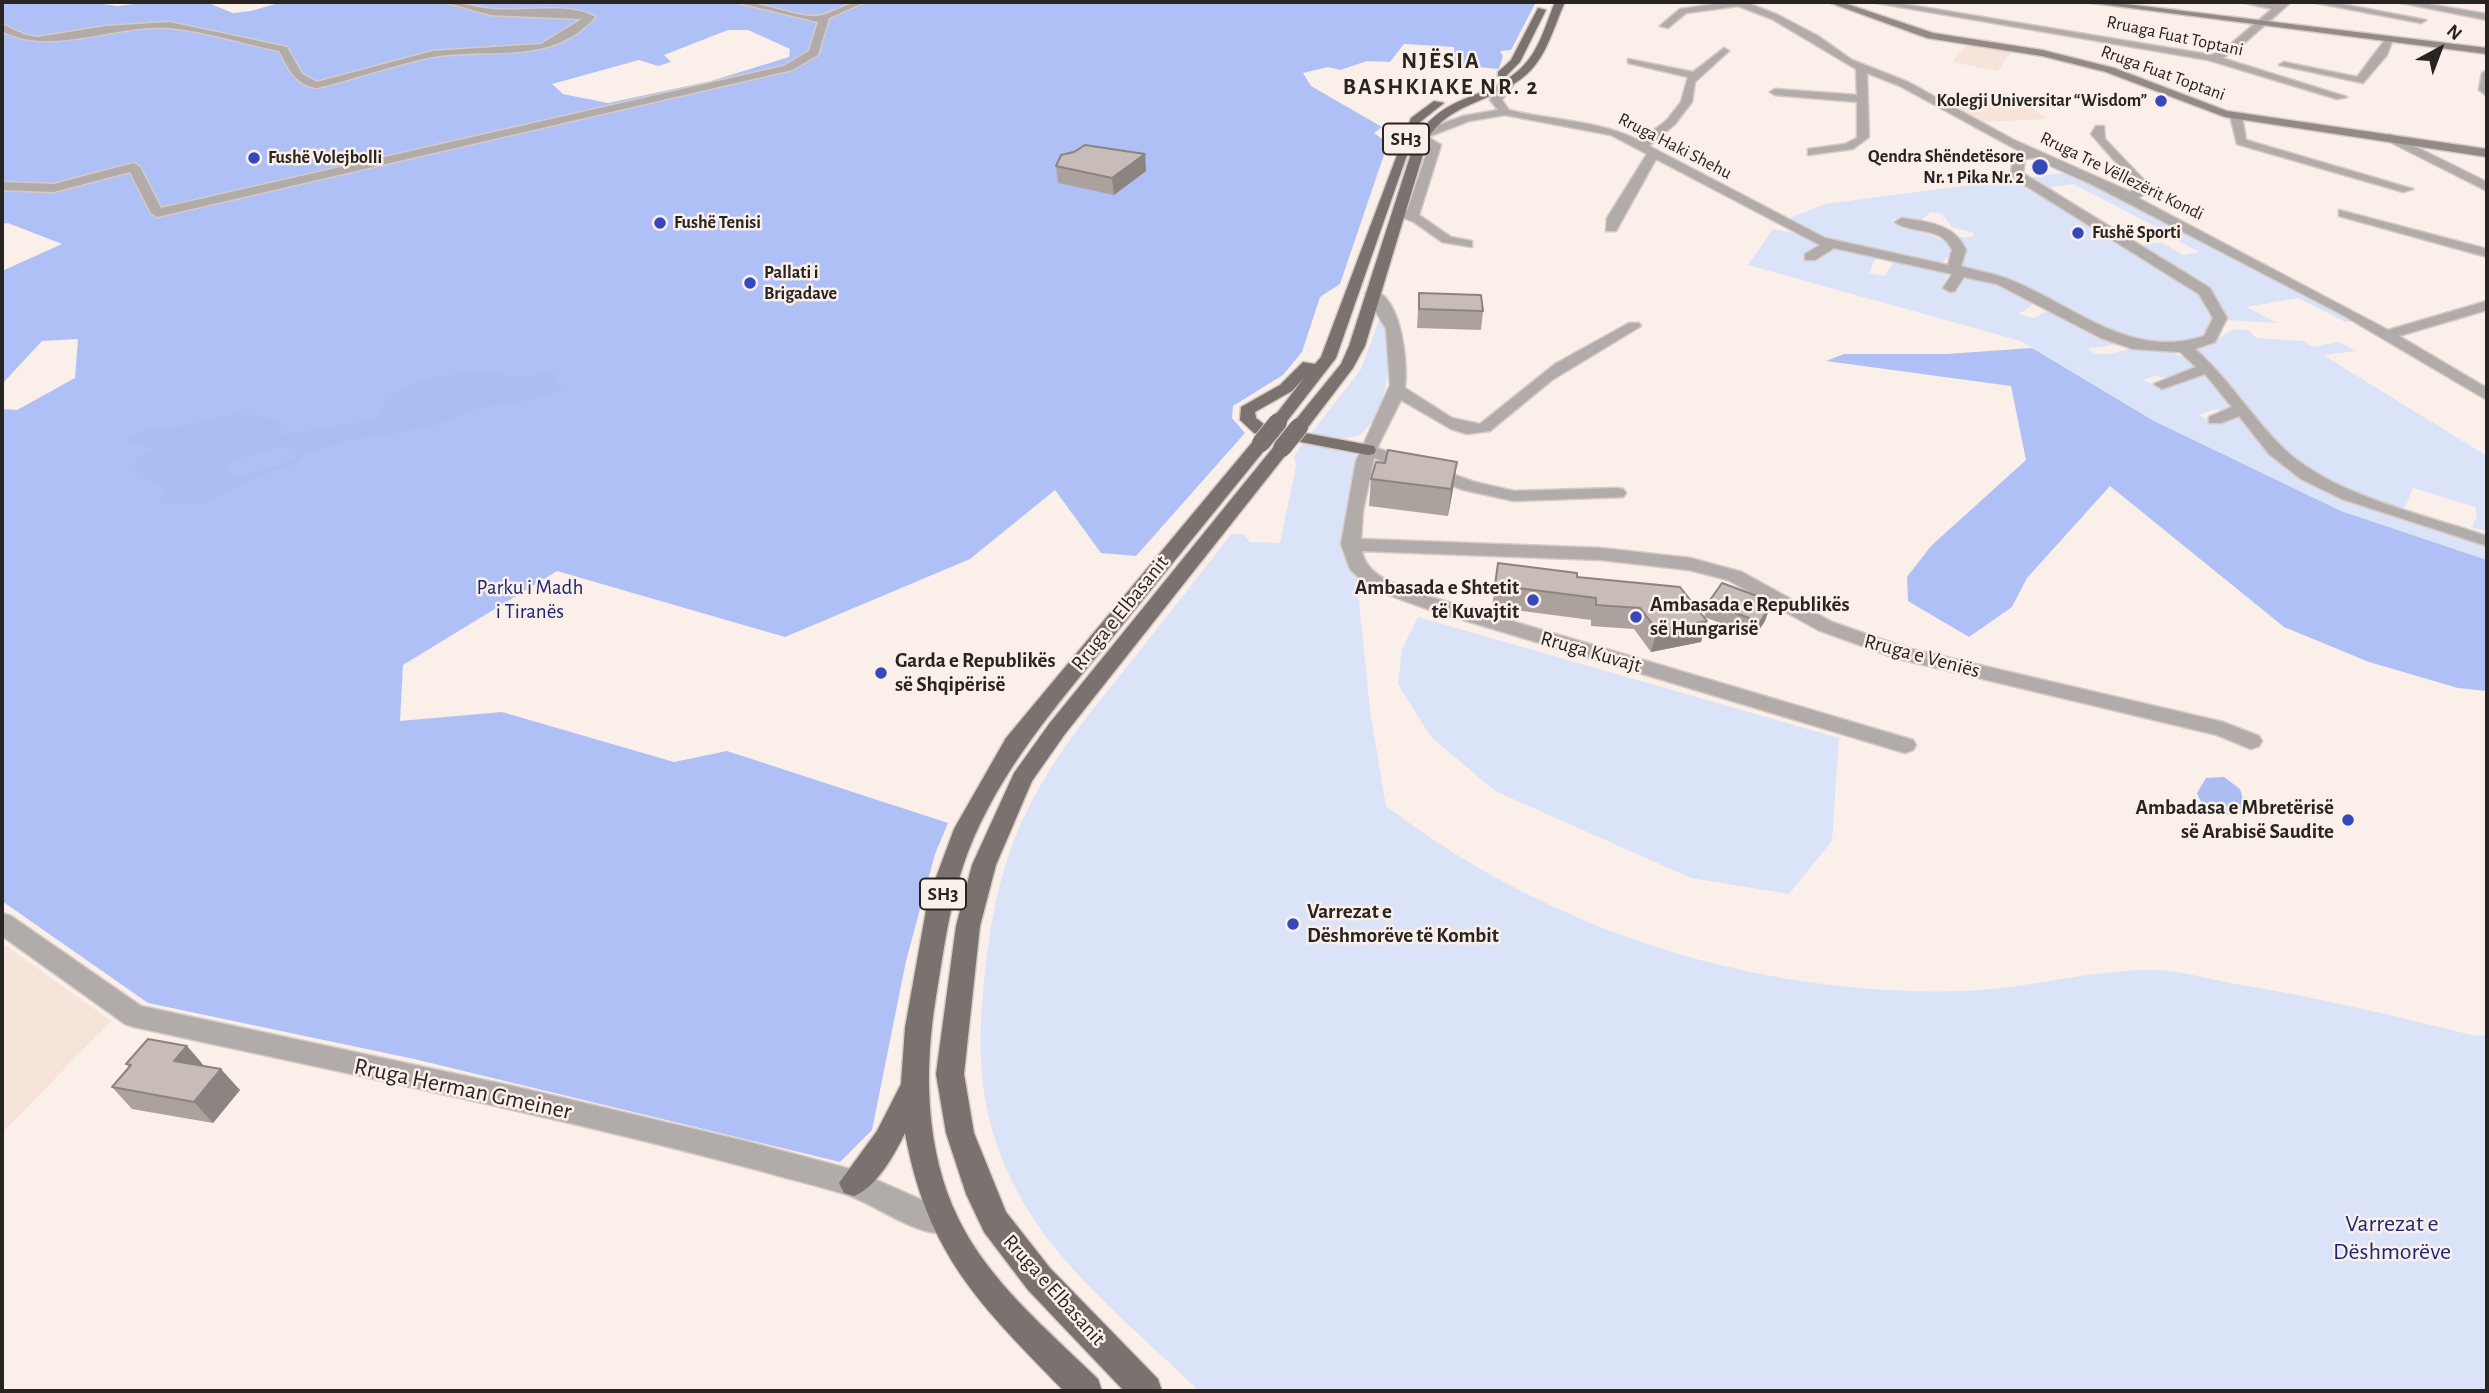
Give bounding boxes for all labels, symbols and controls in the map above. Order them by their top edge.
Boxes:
street label: Rruaga Fuat Toptani [2105,11,2245,61]
north arrow [2405,14,2475,84]
text: N [2443,21,2465,44]
street label: Rruga Fuat Toptani [2098,40,2228,106]
district label: NJËSIA BASHKIAKE NR. 2 [1345,47,1537,101]
place label: Kolegji Universitar “Wisdom” [1937,90,2147,112]
marker: Kolegji Universitar “Wisdom” [2153,93,2169,109]
street label: Rruga Haki Shehu [1614,108,1736,184]
road number: SH3 [1383,124,1429,154]
street label: Rruga Tre Vëllezërit Kondi [2037,127,2207,225]
place label: Qendra Shëndetësore Nr. 1 Pika Nr. 2 [1868,146,2024,188]
place label: Fushë Volejbolli [268,147,382,169]
marker: Fushë Volejbolli [246,150,262,166]
marker: Qendra Shëndetësore Nr. 1 Pika Nr. 2 [2030,157,2050,177]
place label: Fushë Tenisi [674,212,761,234]
marker: Fushë Tenisi [652,215,668,231]
place label: Fushë Sporti [2092,222,2181,244]
marker: Fushë Sporti [2070,225,2086,241]
place label: Pallati i Brigadave [764,262,837,304]
marker: Pallati i Brigadave [742,275,758,291]
street label: Rruga e Elbasanit [1066,550,1174,676]
park label: Parku i Madh i Tiranës [477,575,583,625]
place label: Ambasada e Shtetit të Kuvajtit [1355,575,1519,625]
marker: Ambasada e Shtetit të Kuvajtit [1525,592,1541,608]
place label: Ambasada e Republikës së Hungarisë [1650,592,1850,642]
marker: Ambasada e Republikës së Hungarisë [1628,609,1644,625]
street label: Rruga Kuvajt [1538,626,1644,678]
street label: Rruga e Veniës [1861,628,1983,684]
place label: Garda e Republikës së Shqipërisë [895,648,1056,698]
marker: Garda e Republikës së Shqipërisë [873,665,889,681]
place label: Ambadasa e Mbretërisë së Arabisë Saudite [2135,795,2334,845]
marker: Ambadasa e Mbretërisë së Arabisë Saudite [2340,812,2356,828]
road number: SH3 [920,878,966,909]
place label: Varrezat e Dëshmorëve të Kombit [1307,899,1499,949]
marker: Varrezat e Dëshmorëve të Kombit [1285,916,1301,932]
street label: Rruga Herman Gmeiner [352,1052,574,1126]
park label: Varrezat e Dëshmorëve [2333,1210,2451,1266]
street label: Rruga e Elbasanit [998,1229,1110,1351]

